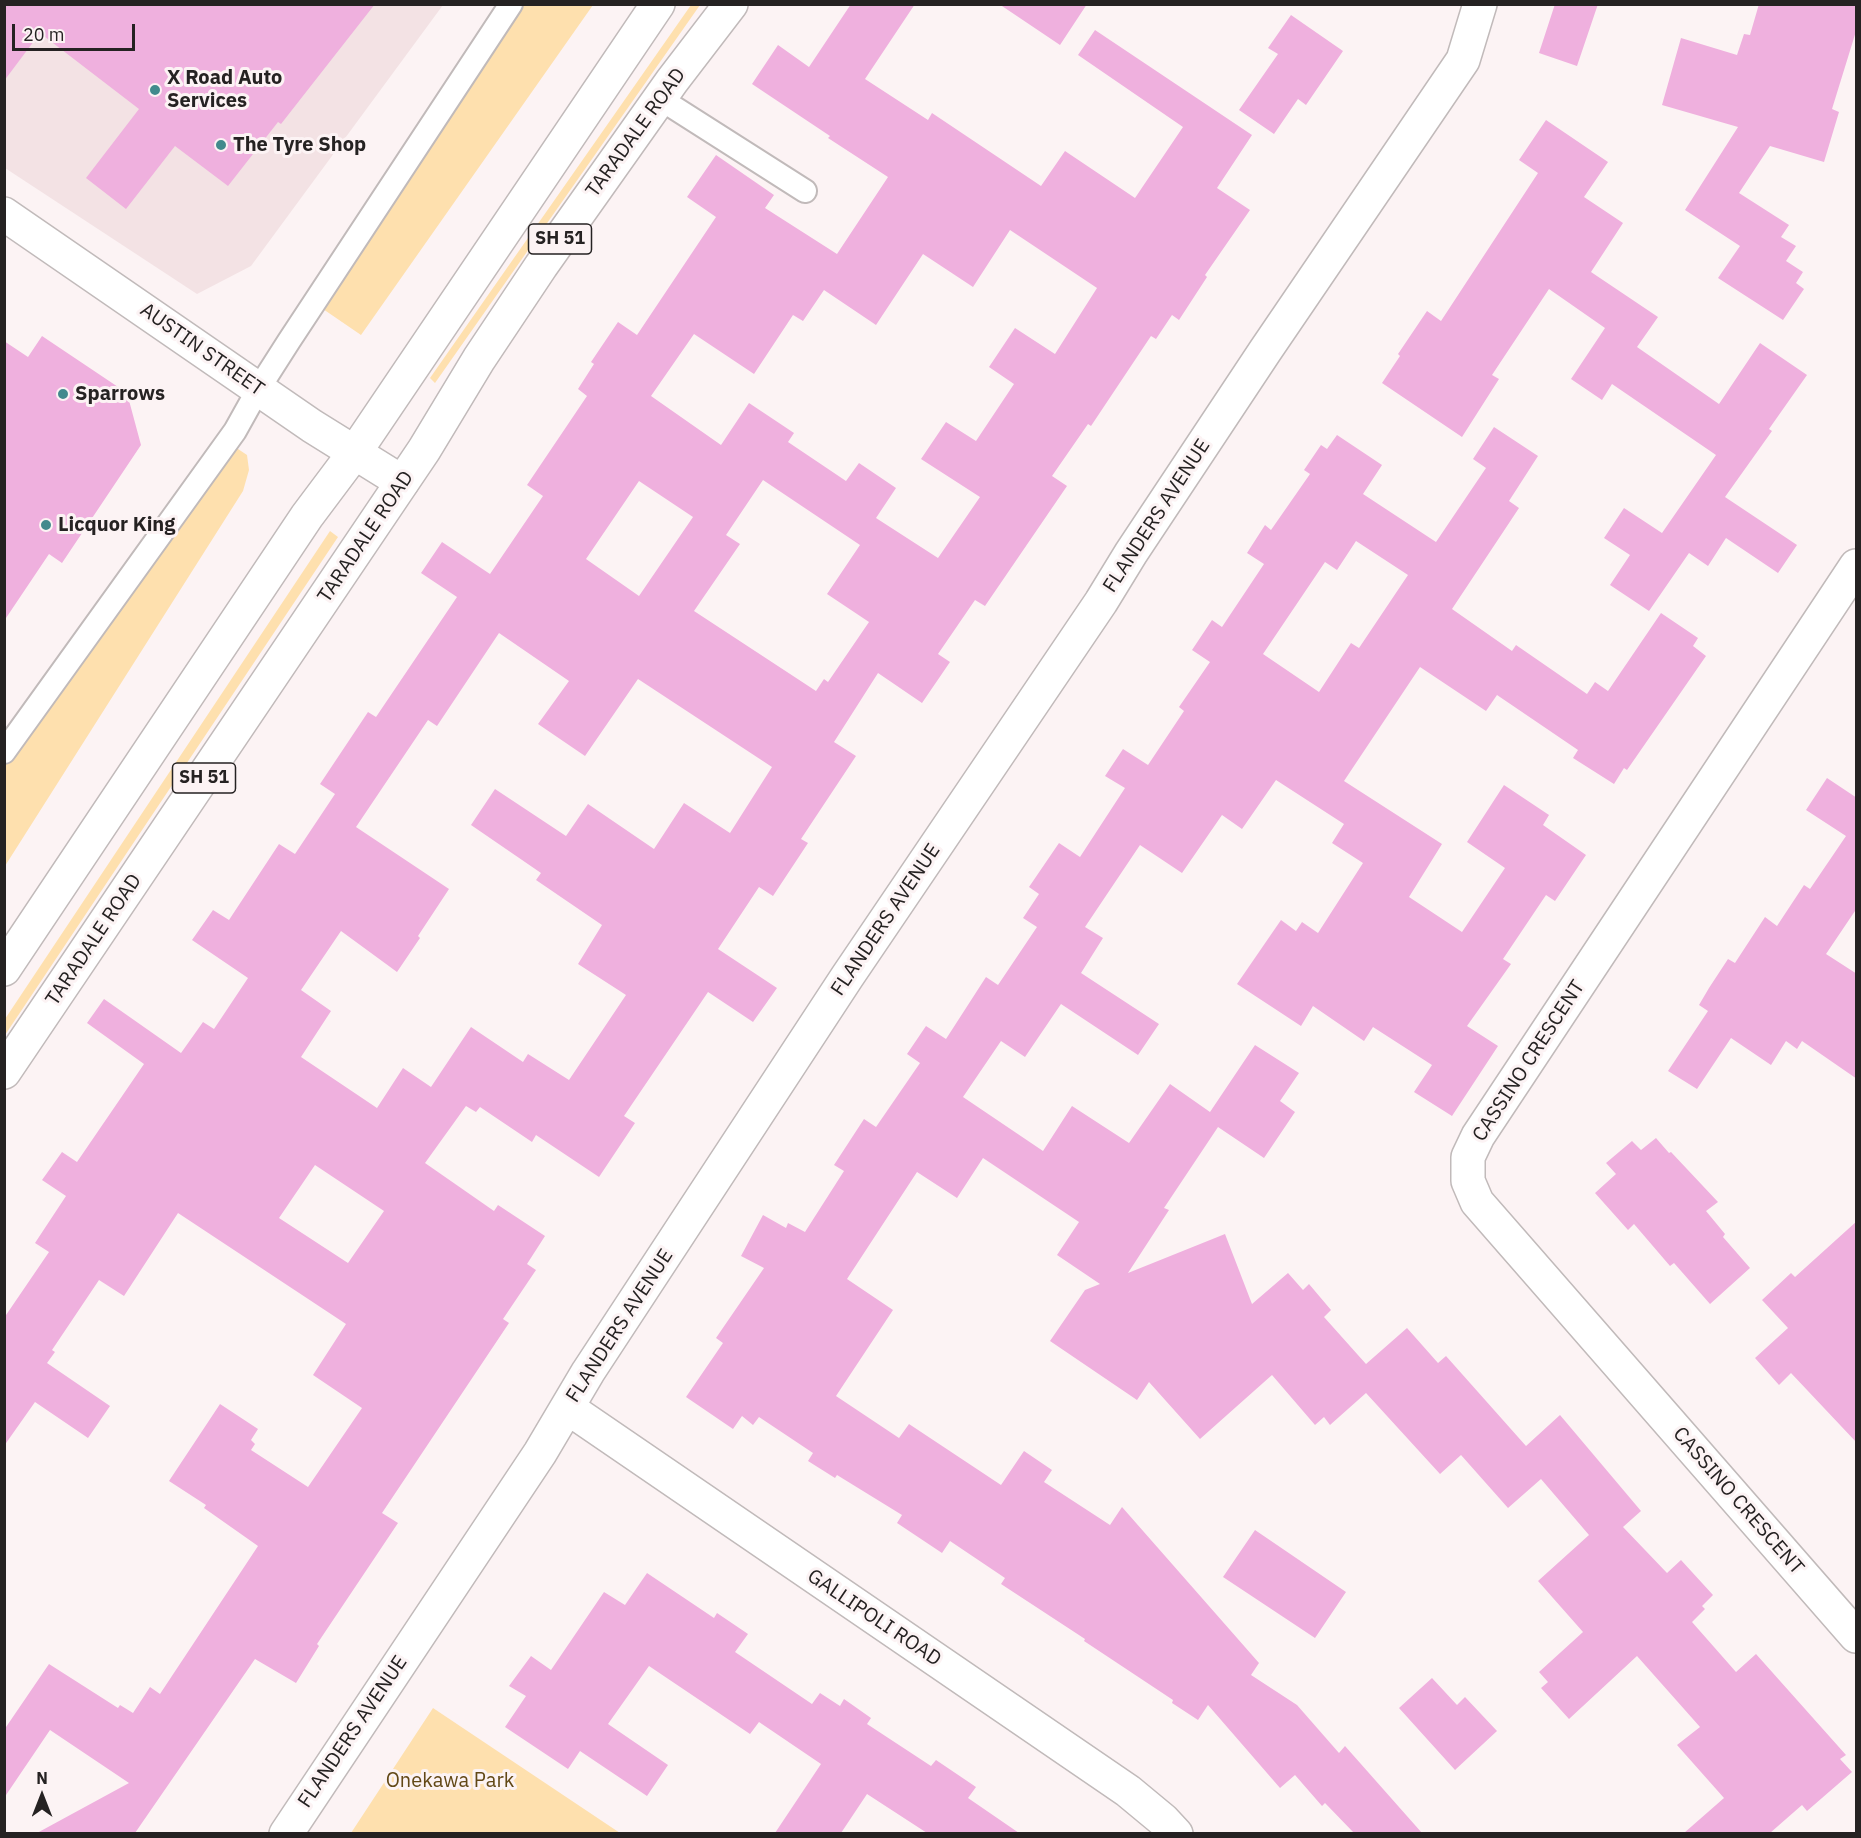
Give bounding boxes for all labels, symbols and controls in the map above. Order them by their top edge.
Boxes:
scale bar [15,12,138,50]
text: 20 m [23,23,65,46]
street label: TARADALE ROAD [581,64,691,202]
place label: X Road Auto Services [167,66,282,113]
marker: X Road Auto Services [148,83,162,97]
place label: The Tyre Shop [233,133,366,157]
marker: The Tyre Shop [214,138,228,152]
road number: SH 51 [528,224,592,254]
street label: AUSTIN STREET [135,298,269,402]
place label: Sparrows [75,382,165,406]
marker: Sparrows [56,387,70,401]
street label: FLANDERS AVENUE [1098,435,1216,597]
street label: TARADALE ROAD [313,467,419,607]
place label: Licquor King [58,513,175,537]
marker: Licquor King [39,518,53,532]
road number: SH 51 [172,763,236,793]
street label: FLANDERS AVENUE [826,840,946,1000]
street label: TARADALE ROAD [41,870,147,1010]
street label: CASSINO CRESCENT [1468,976,1590,1146]
street label: FLANDERS AVENUE [561,1245,679,1407]
street label: CASSINO CRESCENT [1667,1422,1809,1580]
street label: GALLIPOLI ROAD [802,1564,946,1672]
street label: FLANDERS AVENUE [293,1652,413,1812]
north arrow [12,1766,72,1826]
text: N [36,1768,48,1788]
park label: Onekawa Park [386,1769,514,1793]

